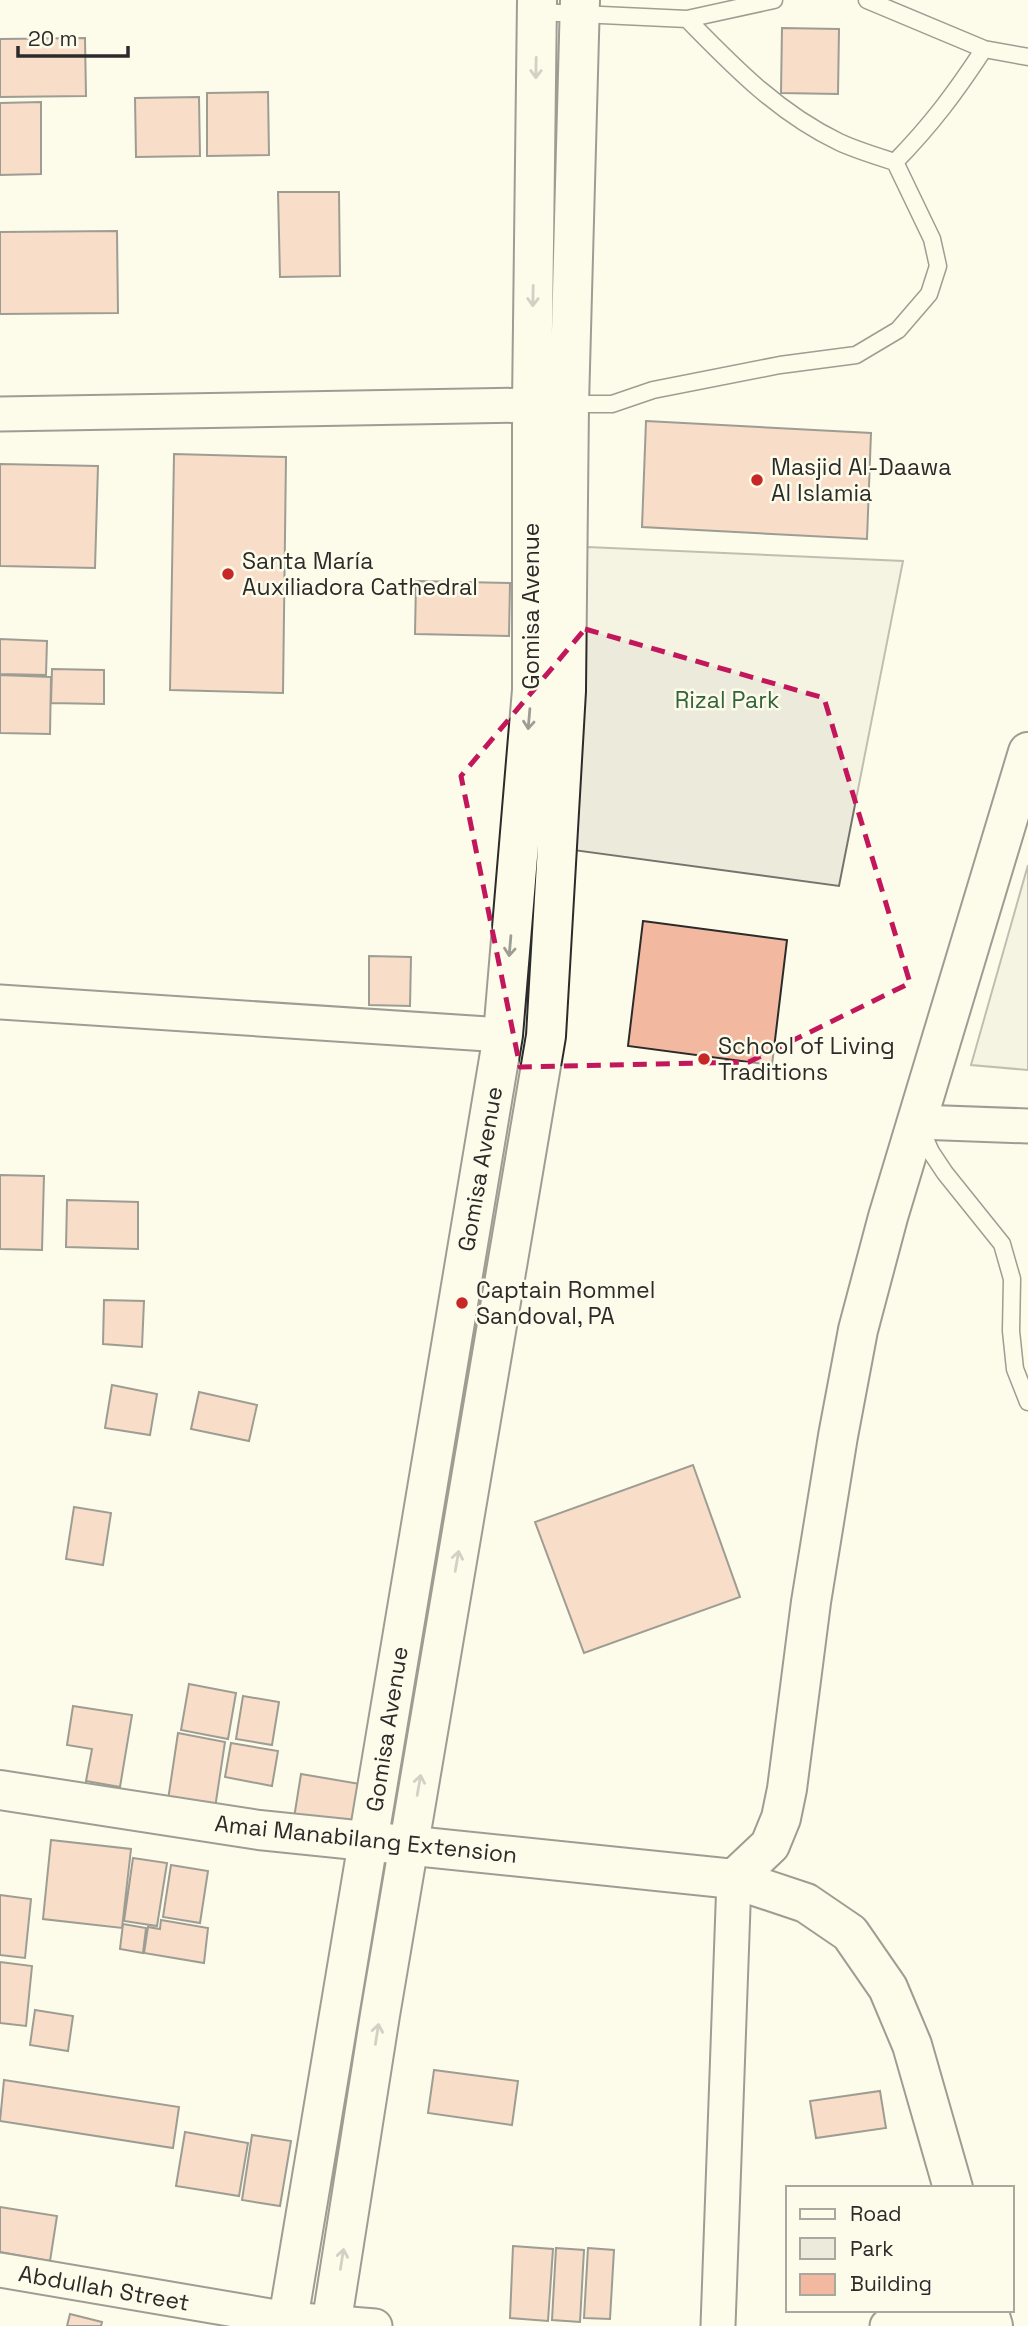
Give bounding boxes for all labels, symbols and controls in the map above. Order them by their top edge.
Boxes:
scale bar [18,14,128,58]
text: 20 m [28,25,78,52]
one-way arrow [529,56,543,79]
one-way arrow [526,284,540,307]
place label: Masjid Al-Daawa Al Islamia [771,452,951,508]
marker: Masjid Al-Daawa Al Islamia [749,472,765,488]
street label: Gomisa Avenue [516,523,546,689]
place label: Santa María Auxiliadora Cathedral [242,546,478,602]
marker: Santa María Auxiliadora Cathedral [220,566,236,582]
park label: Rizal Park [675,685,779,715]
one-way arrow [522,707,535,730]
one-way arrow [503,934,516,957]
place label: School of Living Traditions [718,1031,895,1087]
marker: School of Living Traditions [696,1051,712,1067]
street label: Gomisa Avenue [451,1084,509,1254]
place label: Captain Rommel Sandoval, PA [476,1275,655,1331]
marker: Captain Rommel Sandoval, PA [454,1295,470,1311]
one-way arrow [451,1550,464,1573]
street label: Gomisa Avenue [359,1644,415,1814]
one-way arrow [413,1774,426,1797]
street label: Amai Manabilang Extension [213,1808,519,1870]
one-way arrow [371,2023,384,2046]
legend [786,2186,1014,2312]
text: Road [850,2200,902,2227]
text: Park [850,2235,894,2262]
one-way arrow [336,2248,349,2270]
street label: Abdullah Street [16,2258,192,2318]
text: Building [850,2270,932,2297]

